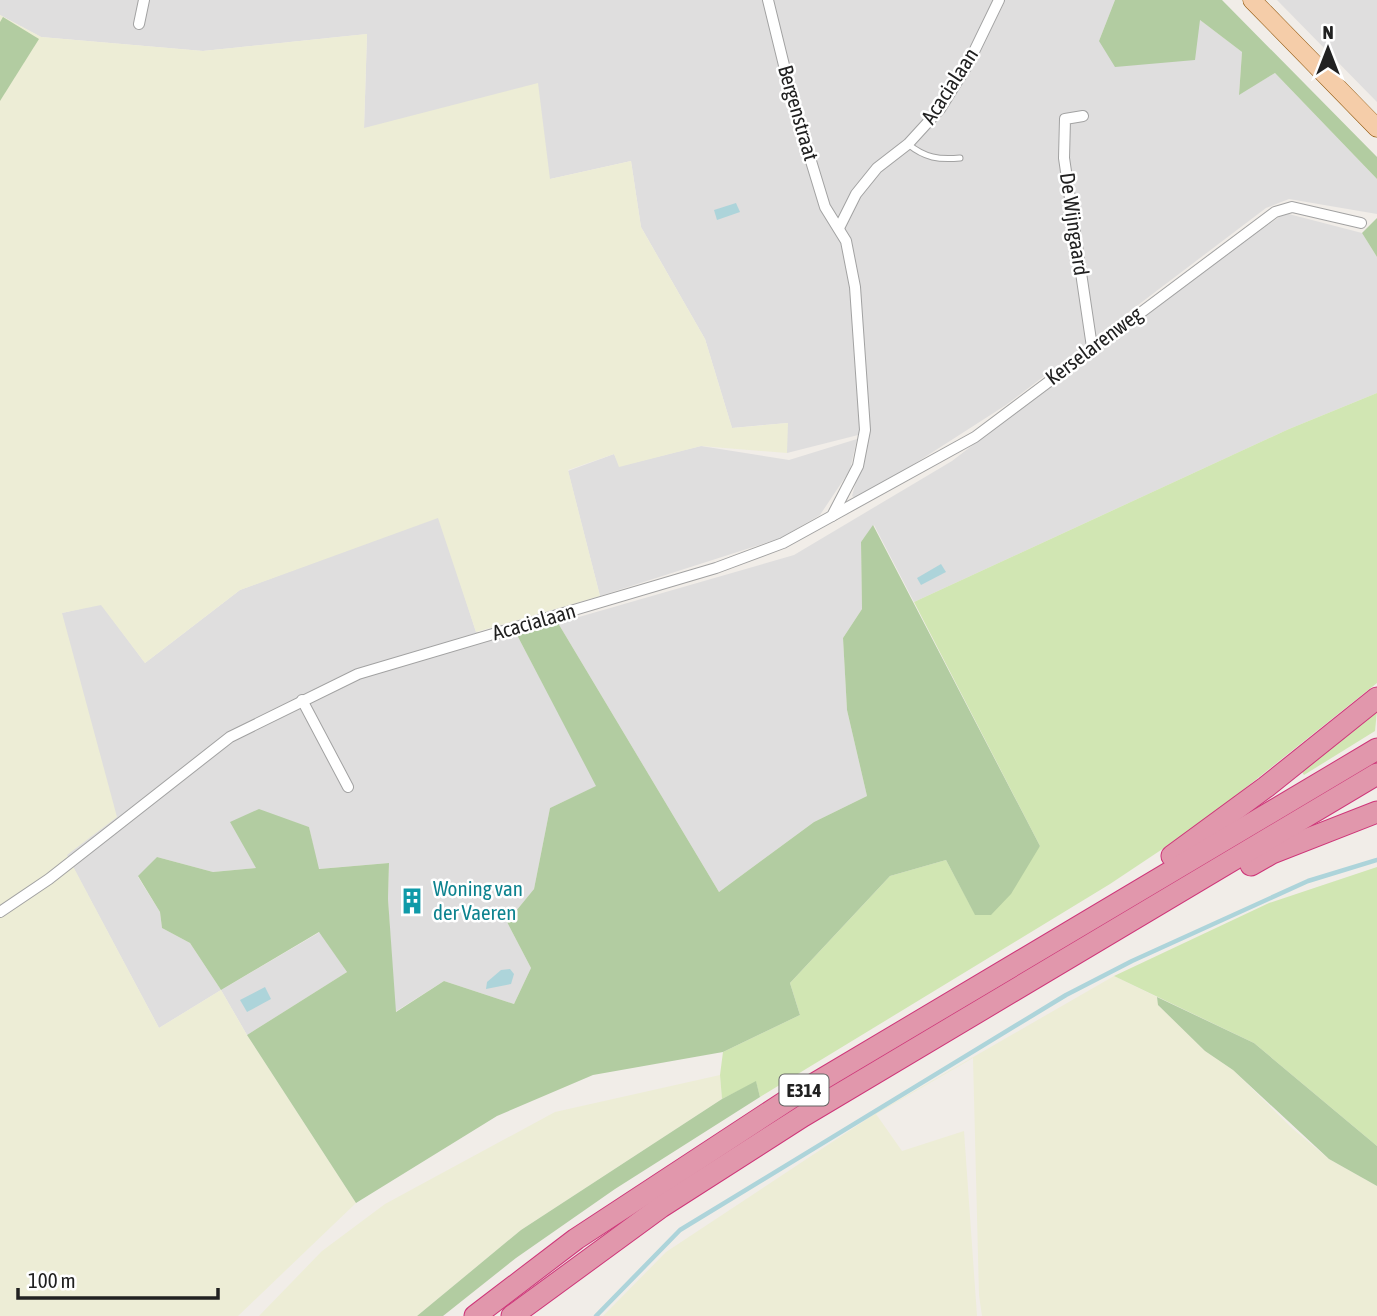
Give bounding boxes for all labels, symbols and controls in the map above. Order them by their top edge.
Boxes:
north arrow [1293,14,1363,84]
text: N [1322,21,1334,43]
street label: Acacialaan [916,43,983,128]
street label: Bergenstraat [774,62,824,163]
street label: De Wijngaard [1056,171,1094,277]
street label: Kerselarenweg [1040,301,1146,389]
street label: Acacialaan [489,598,578,644]
place label: Woning van der Vaeren [433,876,523,924]
building icon: Woning van der Vaeren [397,886,427,916]
road number: E314 [780,1074,828,1106]
scale bar [18,1256,217,1300]
text: 100 m [28,1268,76,1292]

